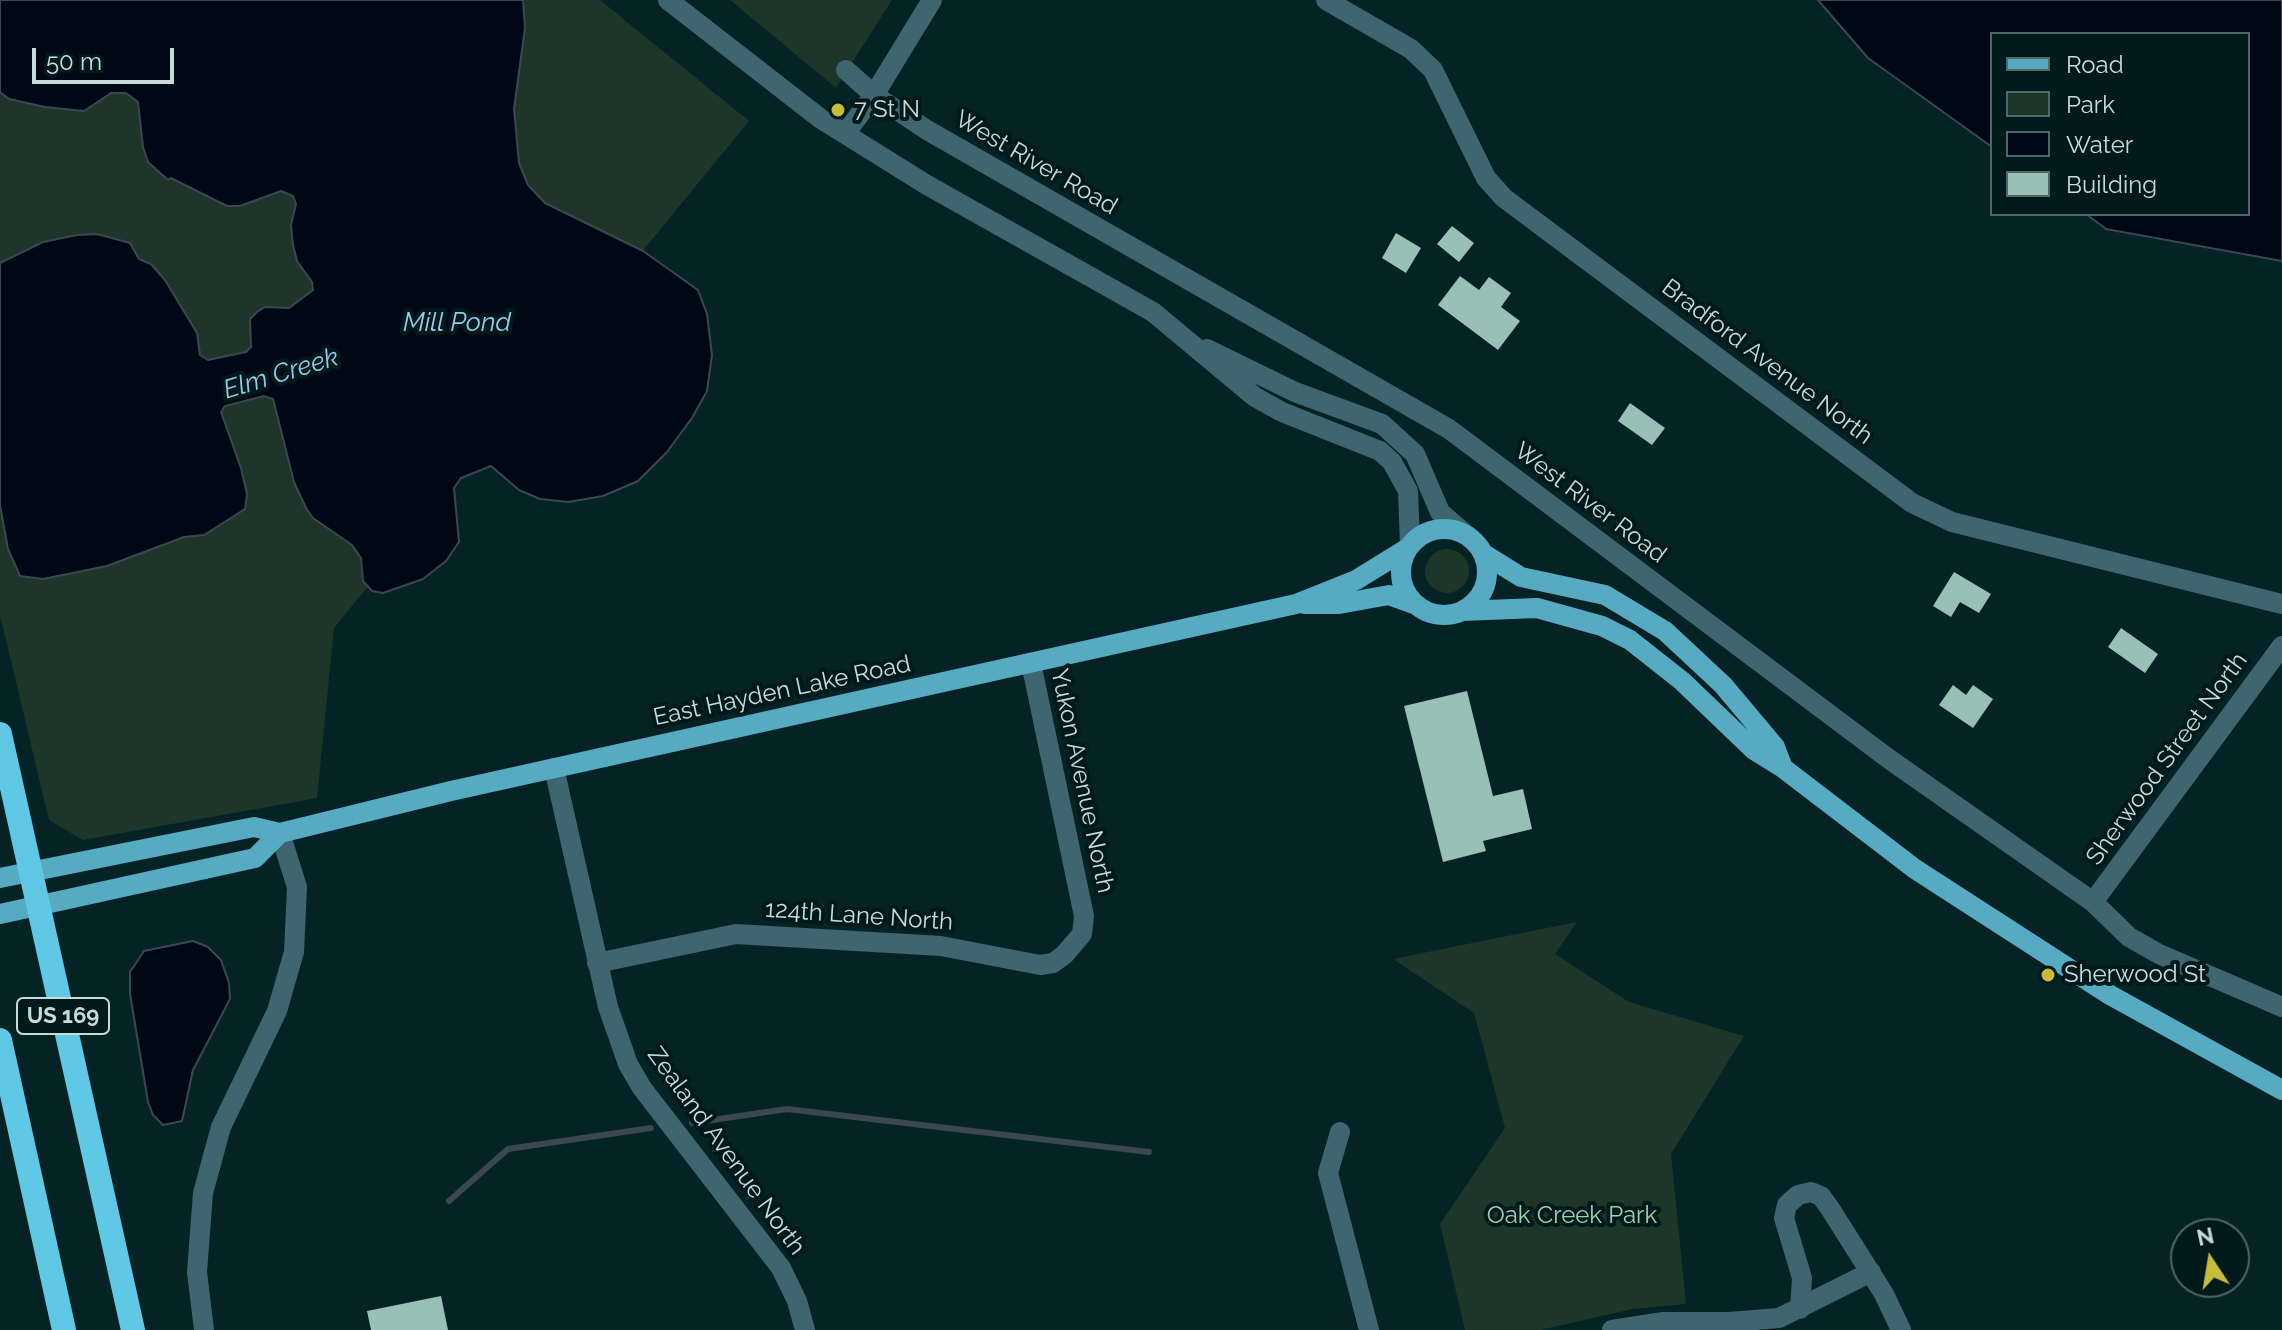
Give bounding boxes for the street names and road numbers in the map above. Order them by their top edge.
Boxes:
street label: West River Road [950,105,1122,221]
street label: Bradford Avenue North [1656,273,1878,451]
street label: West River Road [1508,437,1672,569]
street label: Sherwood Street North [2080,647,2254,871]
street label: East Hayden Lake Road [651,650,913,732]
street label: Yukon Avenue North [1044,666,1120,896]
street label: 124th Lane North [764,895,954,937]
road number: US 169 [17,998,109,1034]
street label: Zealand Avenue North [641,1041,811,1261]

